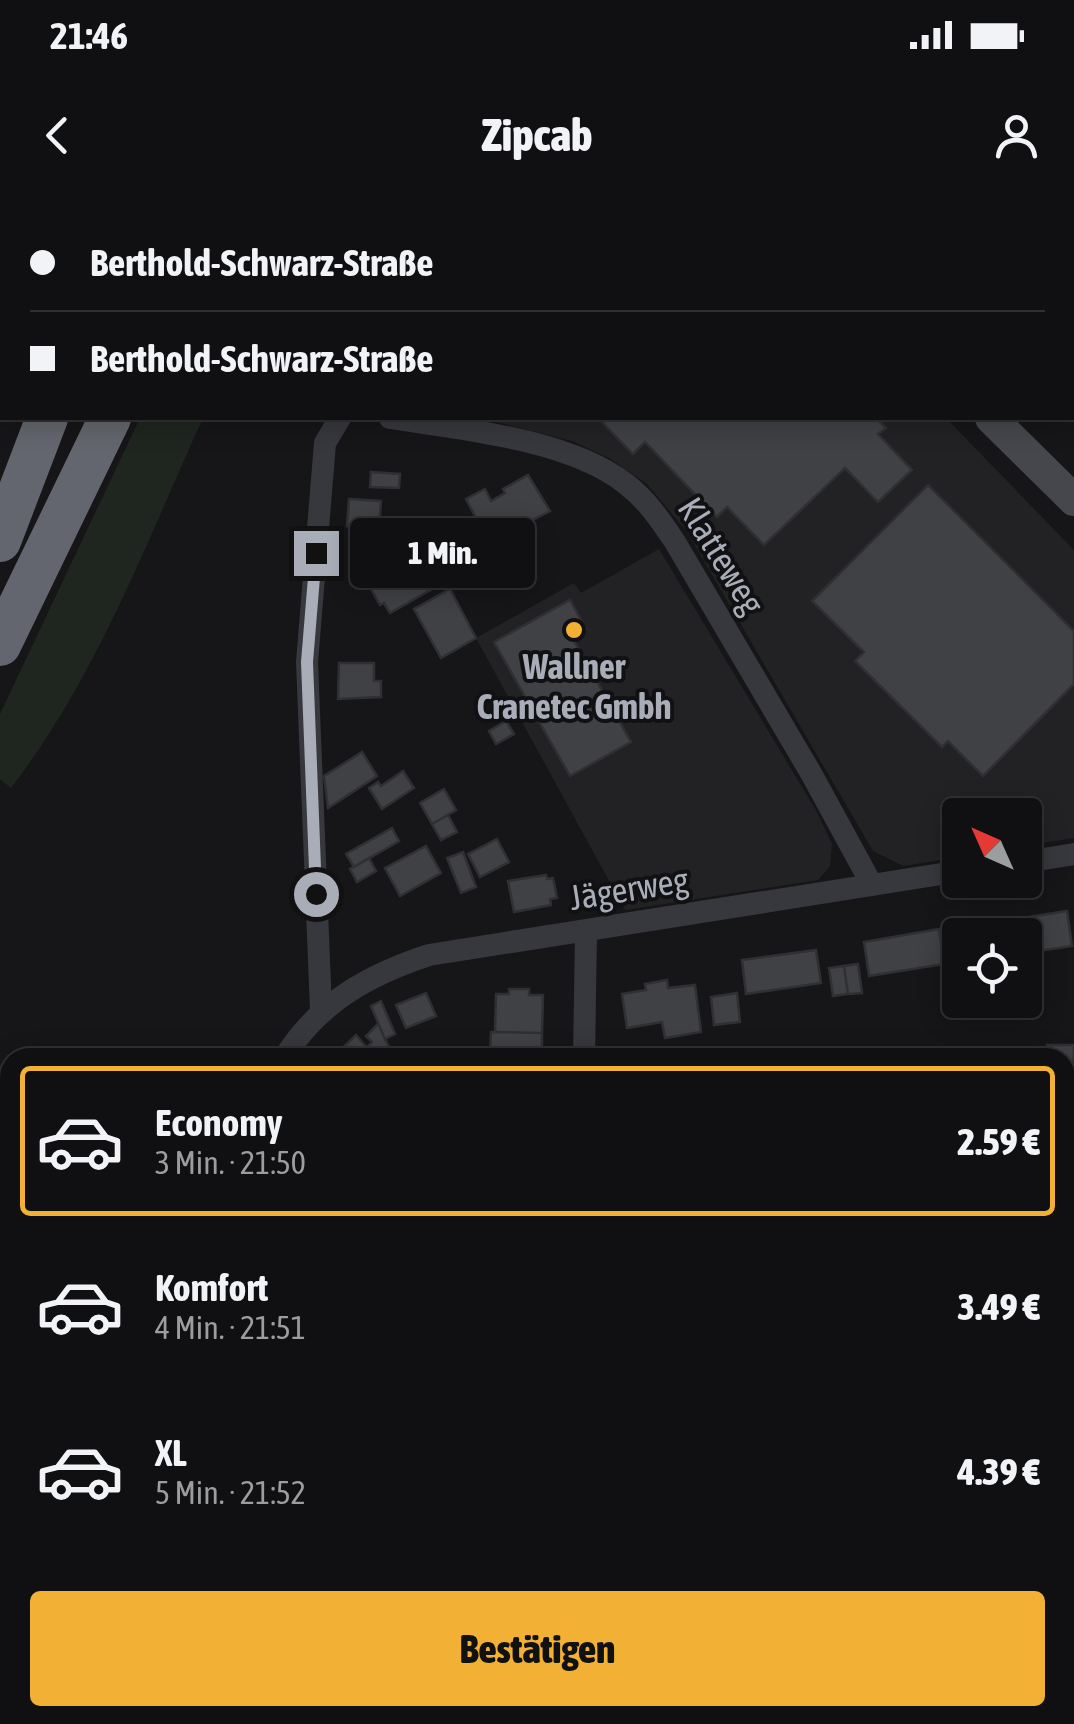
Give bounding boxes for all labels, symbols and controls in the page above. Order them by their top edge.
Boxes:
text: 21:46 [50,14,128,57]
icon: back [30,108,85,163]
icon: person [989,108,1044,163]
text: Zipcab [482,109,592,161]
text: Berthold-Schwarz-Straße [90,241,433,284]
text: Berthold-Schwarz-Straße [90,337,433,380]
street label: Klatteweg [671,490,773,621]
callout: 1 Min. [351,518,536,588]
route end [294,531,339,576]
text: 1 Min. [408,534,477,571]
marker: Wallner Cranetec Gmbh [563,619,585,641]
place label: Wallner Cranetec Gmbh [476,646,672,726]
north arrow [942,798,1042,898]
map controls [942,798,1042,1018]
street label: Jägerweg [567,859,691,917]
route start [294,872,339,917]
button: locate [942,918,1042,1018]
icon: car [35,1096,125,1186]
text: Economy [155,1101,282,1144]
text: 2.59 € [957,1120,1040,1163]
text: 3 Min. · 21:50 [155,1144,306,1181]
icon: car [35,1261,125,1351]
text: Komfort [155,1266,268,1309]
text: 3.49 € [957,1285,1040,1328]
text: 4 Min. · 21:51 [155,1309,306,1346]
icon: car [35,1426,125,1516]
text: XL [155,1431,187,1474]
text: 4.39 € [957,1450,1040,1493]
text: 5 Min. · 21:52 [155,1474,306,1511]
button: Bestätigen [30,1591,1045,1706]

